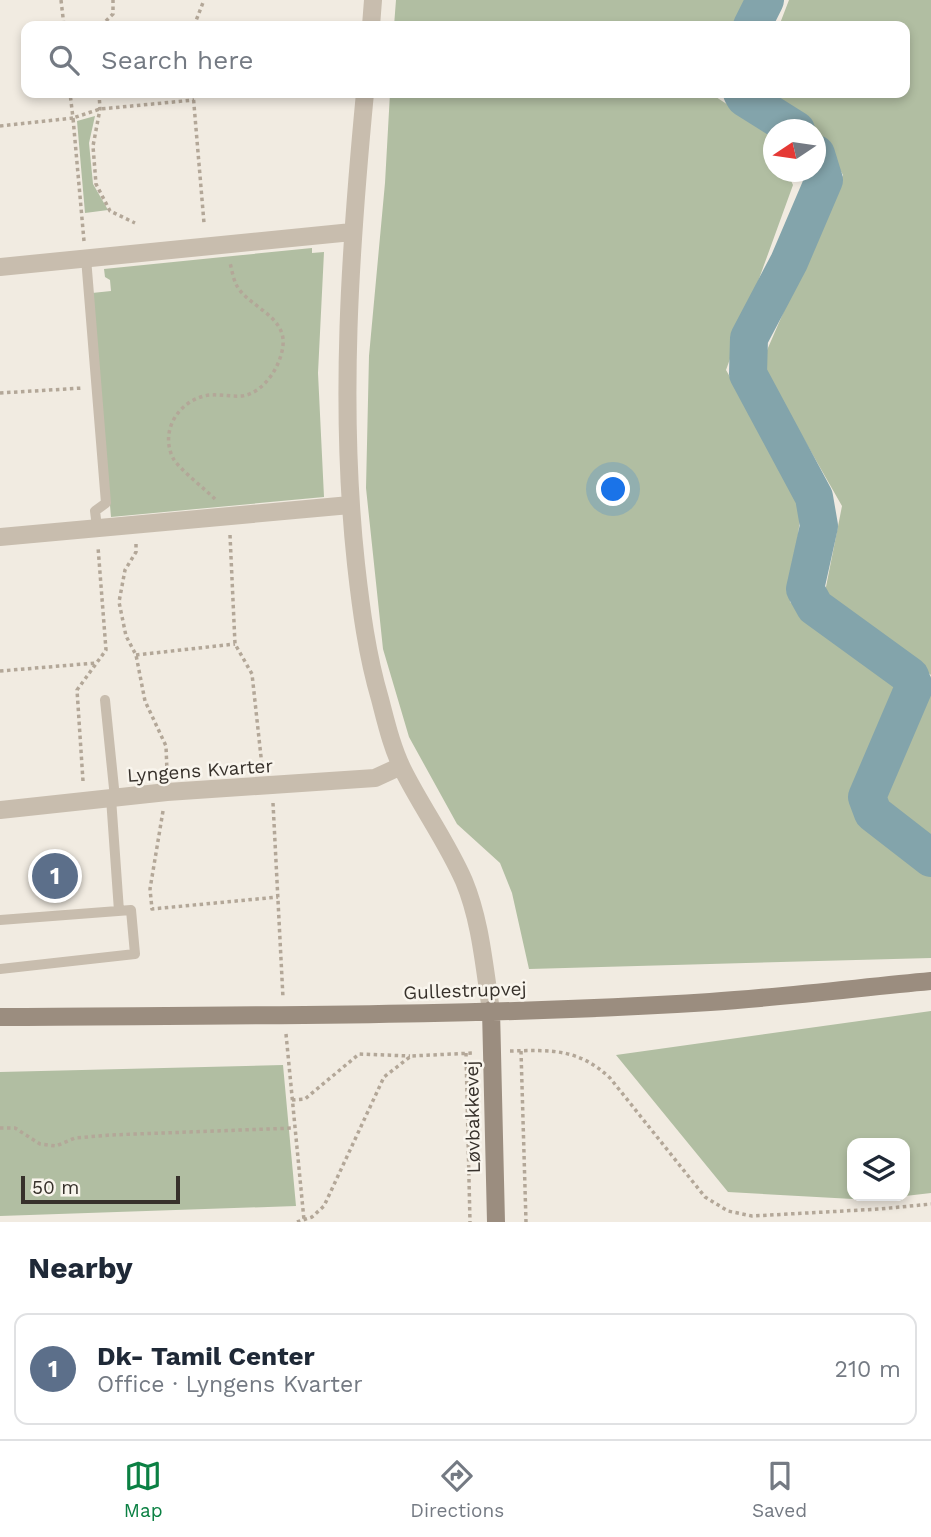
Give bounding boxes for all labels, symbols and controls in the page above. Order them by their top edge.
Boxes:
search box [21,21,910,98]
icon: search [45,41,83,79]
text: Search here [101,45,253,75]
north arrow [763,119,826,182]
your location [596,472,630,506]
street label: Lyngens Kvarter [126,754,274,787]
pin: 1 [32,850,78,902]
street label: Gullestrupvej [403,977,527,1004]
street label: Løvbakkevej [460,1060,485,1174]
map controls [847,1138,910,1201]
button: layers [847,1138,910,1201]
scale bar [21,1173,180,1205]
text: 50 m [32,1176,79,1199]
text: Nearby [28,1250,133,1285]
text: Dk- Tamil Center [97,1341,315,1371]
text: 1 [48,1356,58,1383]
text: 210 m [835,1356,901,1383]
text: Office · Lyngens Kvarter [97,1371,363,1398]
tab: Map [124,1457,163,1522]
tab: Directions [410,1457,504,1522]
tab: Saved [752,1457,807,1522]

